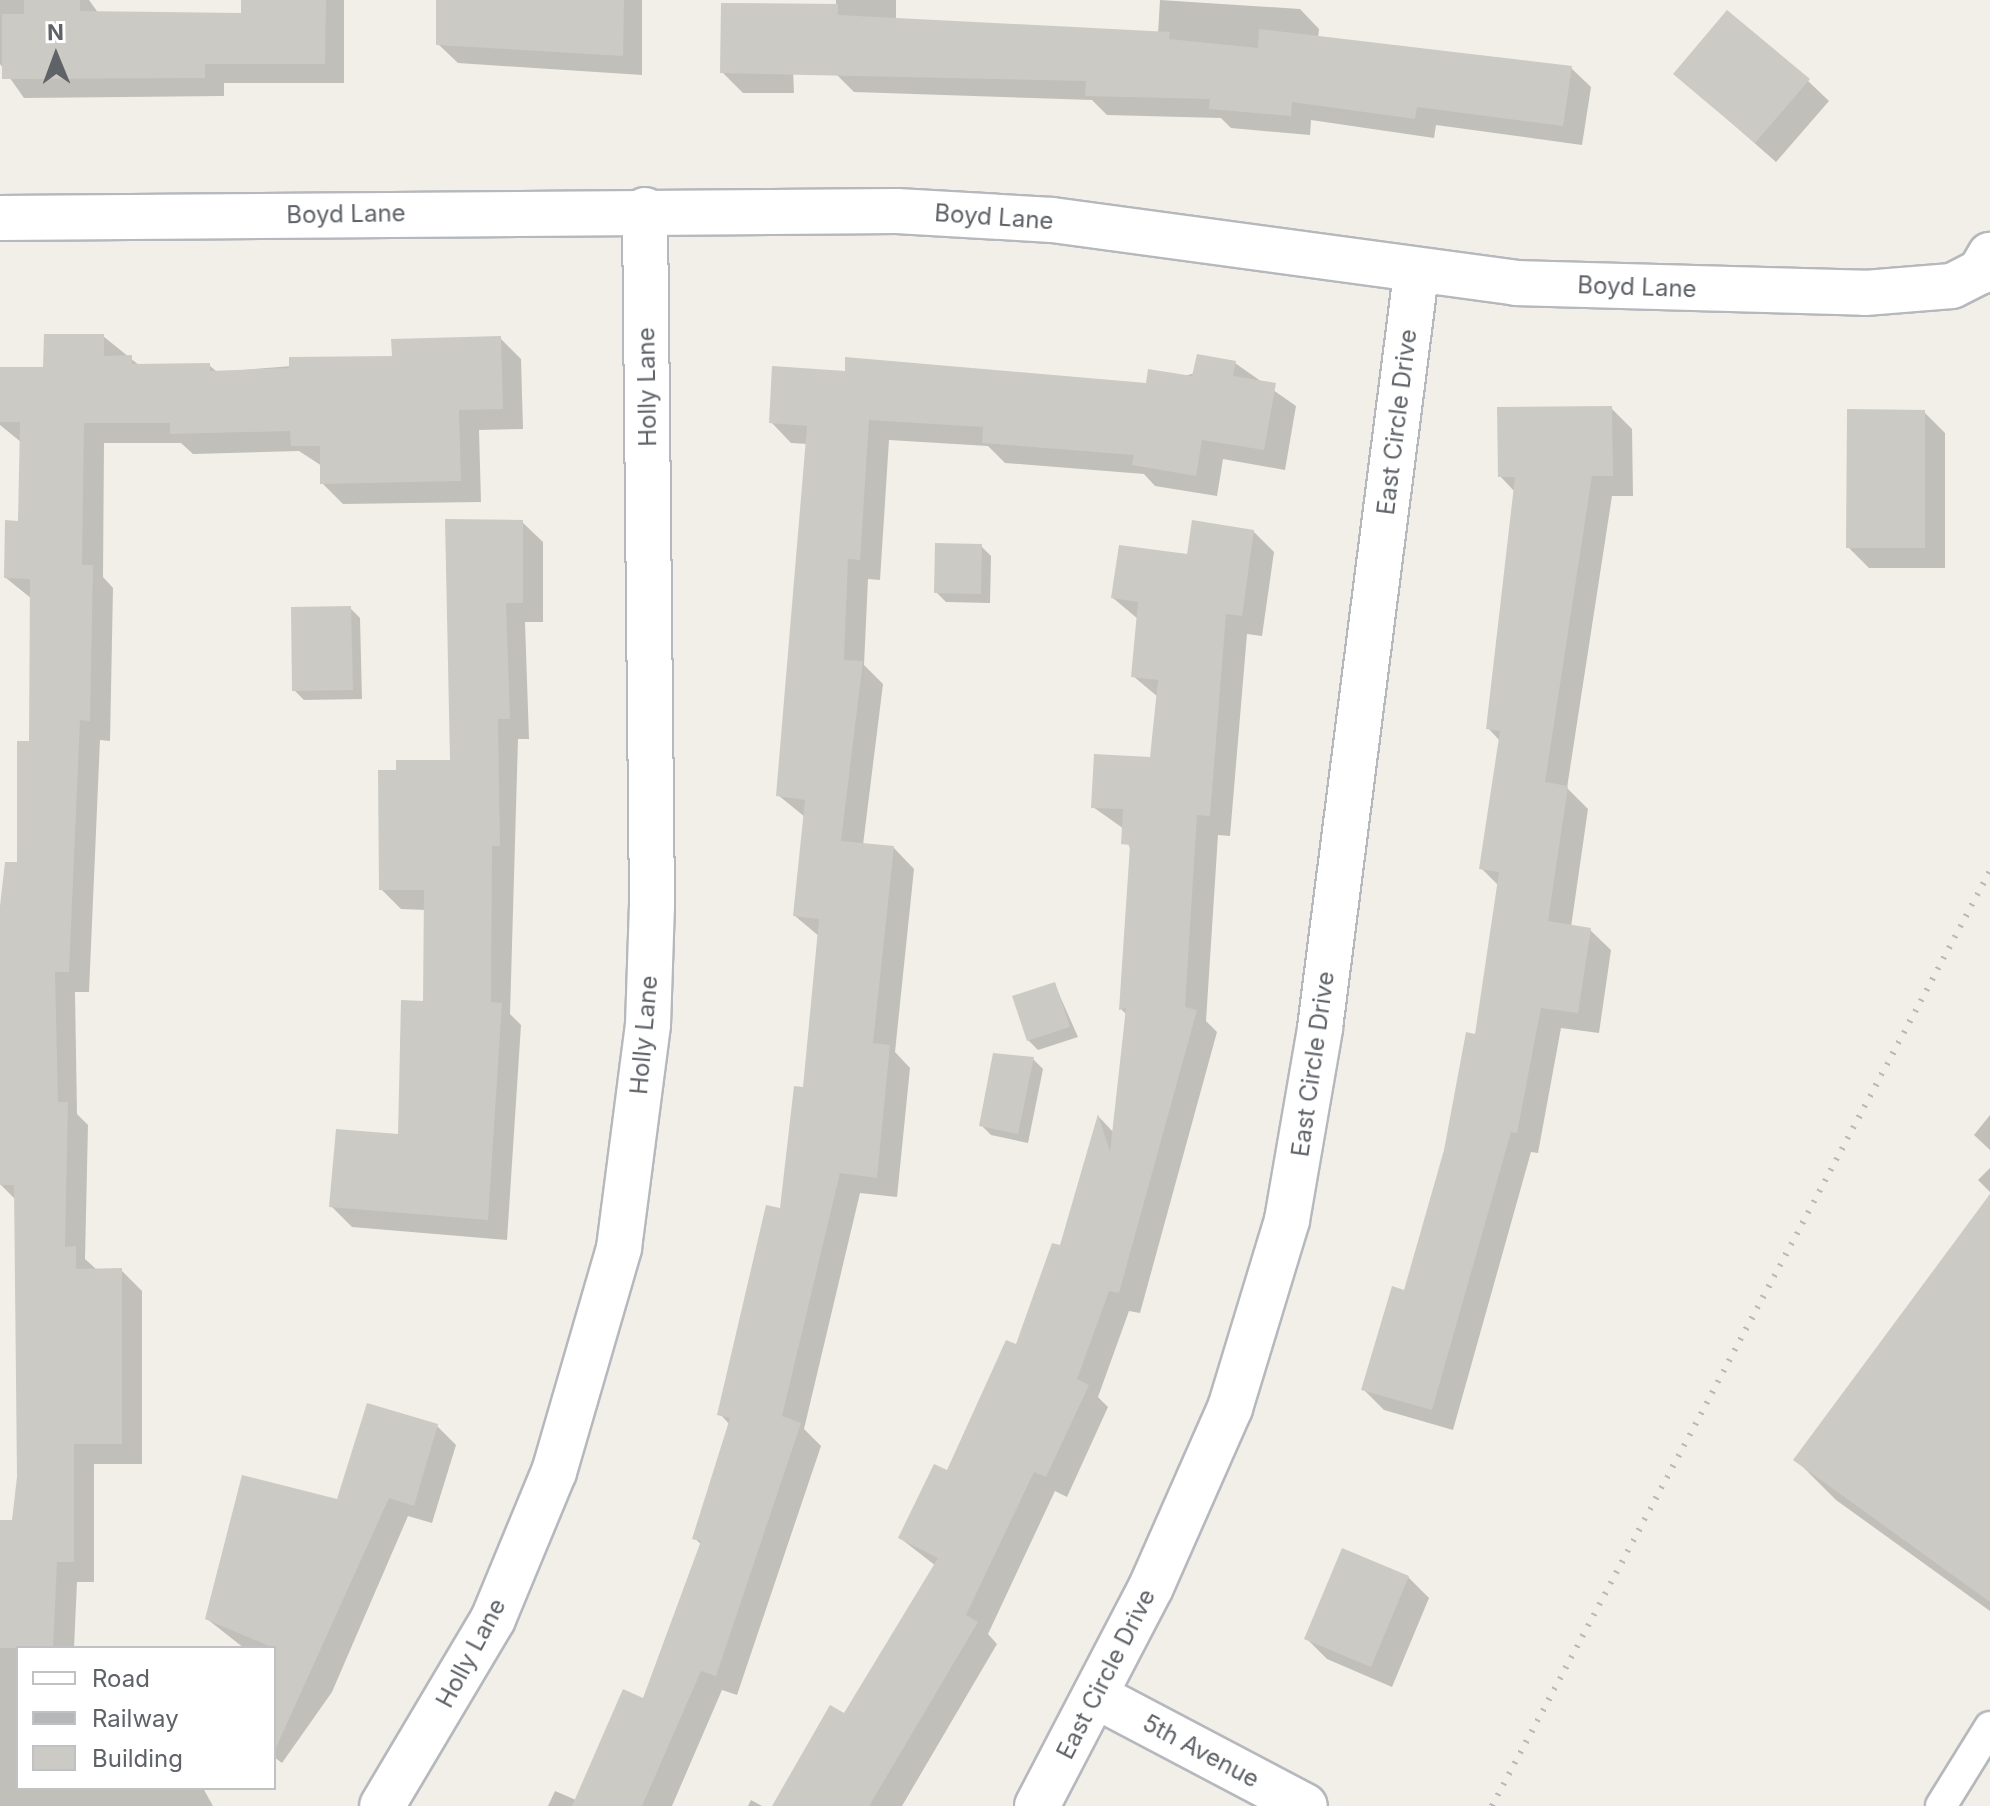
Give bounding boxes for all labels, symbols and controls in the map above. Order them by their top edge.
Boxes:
north arrow [16,16,96,96]
text: N [47,19,64,45]
street label: Boyd Lane [933,198,1055,236]
street label: Boyd Lane [286,199,406,229]
street label: Boyd Lane [1577,271,1697,303]
street label: Holly Lane [632,327,662,447]
street label: East Circle Drive [1371,327,1423,517]
street label: East Circle Drive [1286,969,1340,1159]
street label: Holly Lane [624,974,664,1096]
street label: East Circle Drive [1051,1584,1161,1764]
street label: Holly Lane [430,1594,512,1712]
legend [16,1646,276,1790]
text: Road [92,1664,150,1693]
text: Railway [92,1704,179,1733]
street label: 5th Avenue [1138,1708,1264,1794]
text: Building [92,1744,183,1773]

